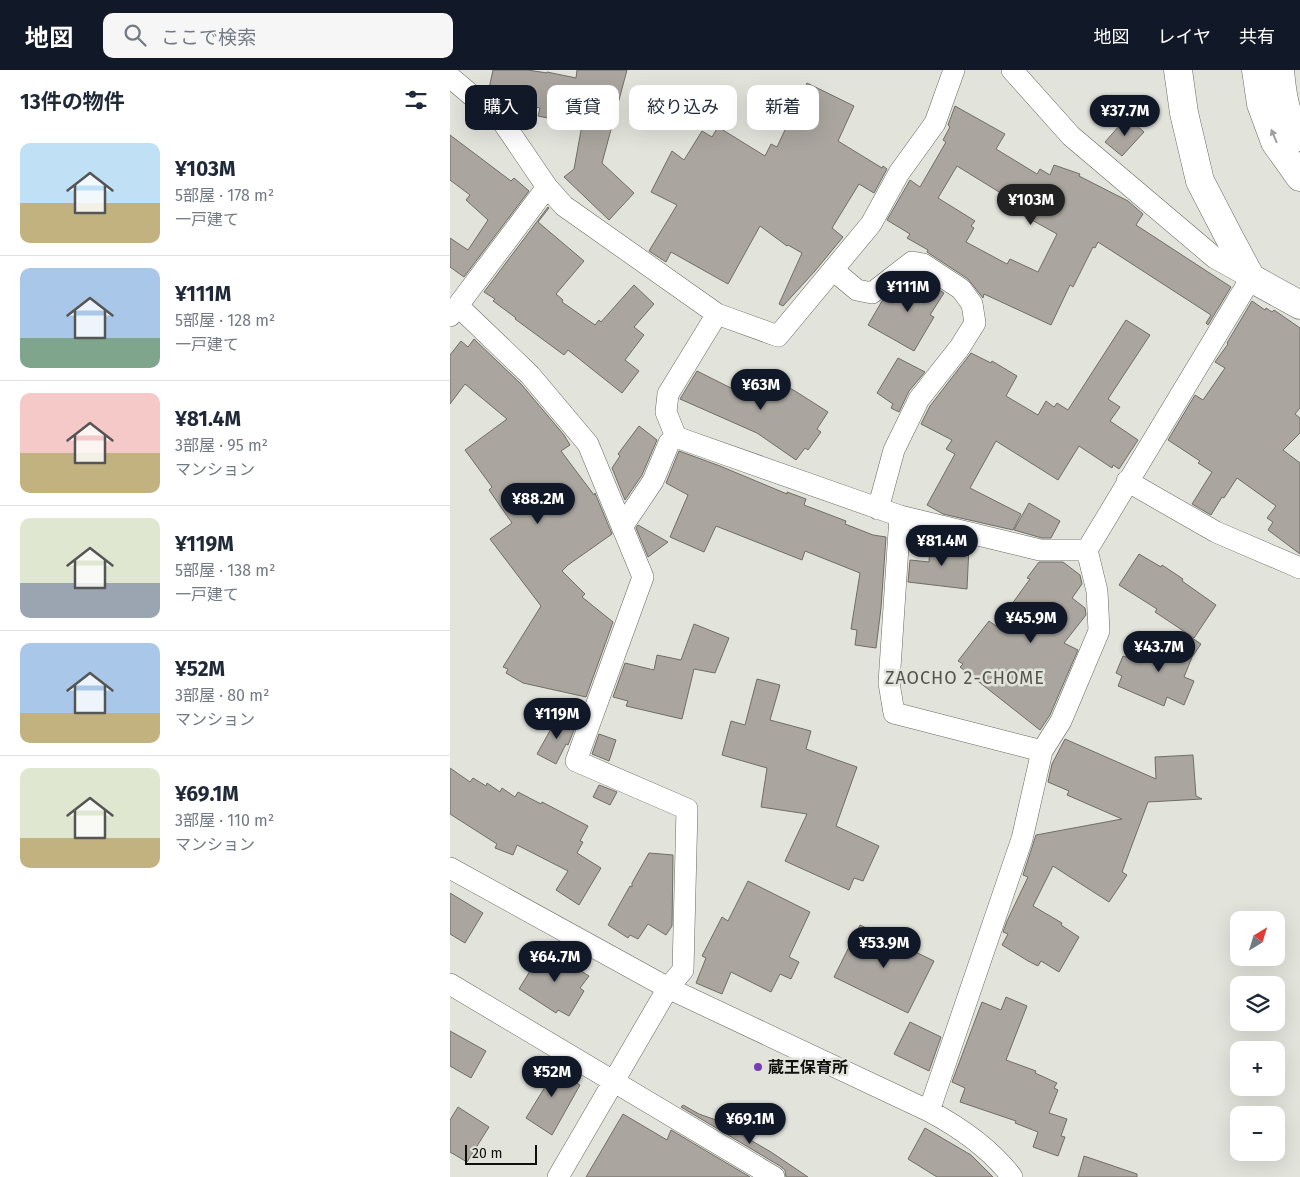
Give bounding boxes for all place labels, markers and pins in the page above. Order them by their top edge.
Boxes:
pin: ¥37.7M [1084,94,1166,137]
pin: ¥103M [996,184,1066,226]
pin: ¥111M [873,270,943,313]
pin: ¥63M [731,368,791,411]
pin: ¥88.2M [497,482,579,525]
pin: ¥81.4M [901,524,983,567]
pin: ¥45.9M [990,602,1072,644]
pin: ¥43.7M [1118,630,1200,673]
pin: ¥119M [522,698,592,740]
pin: ¥53.9M [843,926,925,969]
pin: ¥64.7M [514,940,596,983]
pin: ¥52M [522,1056,582,1098]
place label: 蔵王保育所 [768,1058,848,1077]
marker: 蔵王保育所 [752,1061,764,1073]
pin: ¥69.1M [709,1102,791,1145]

